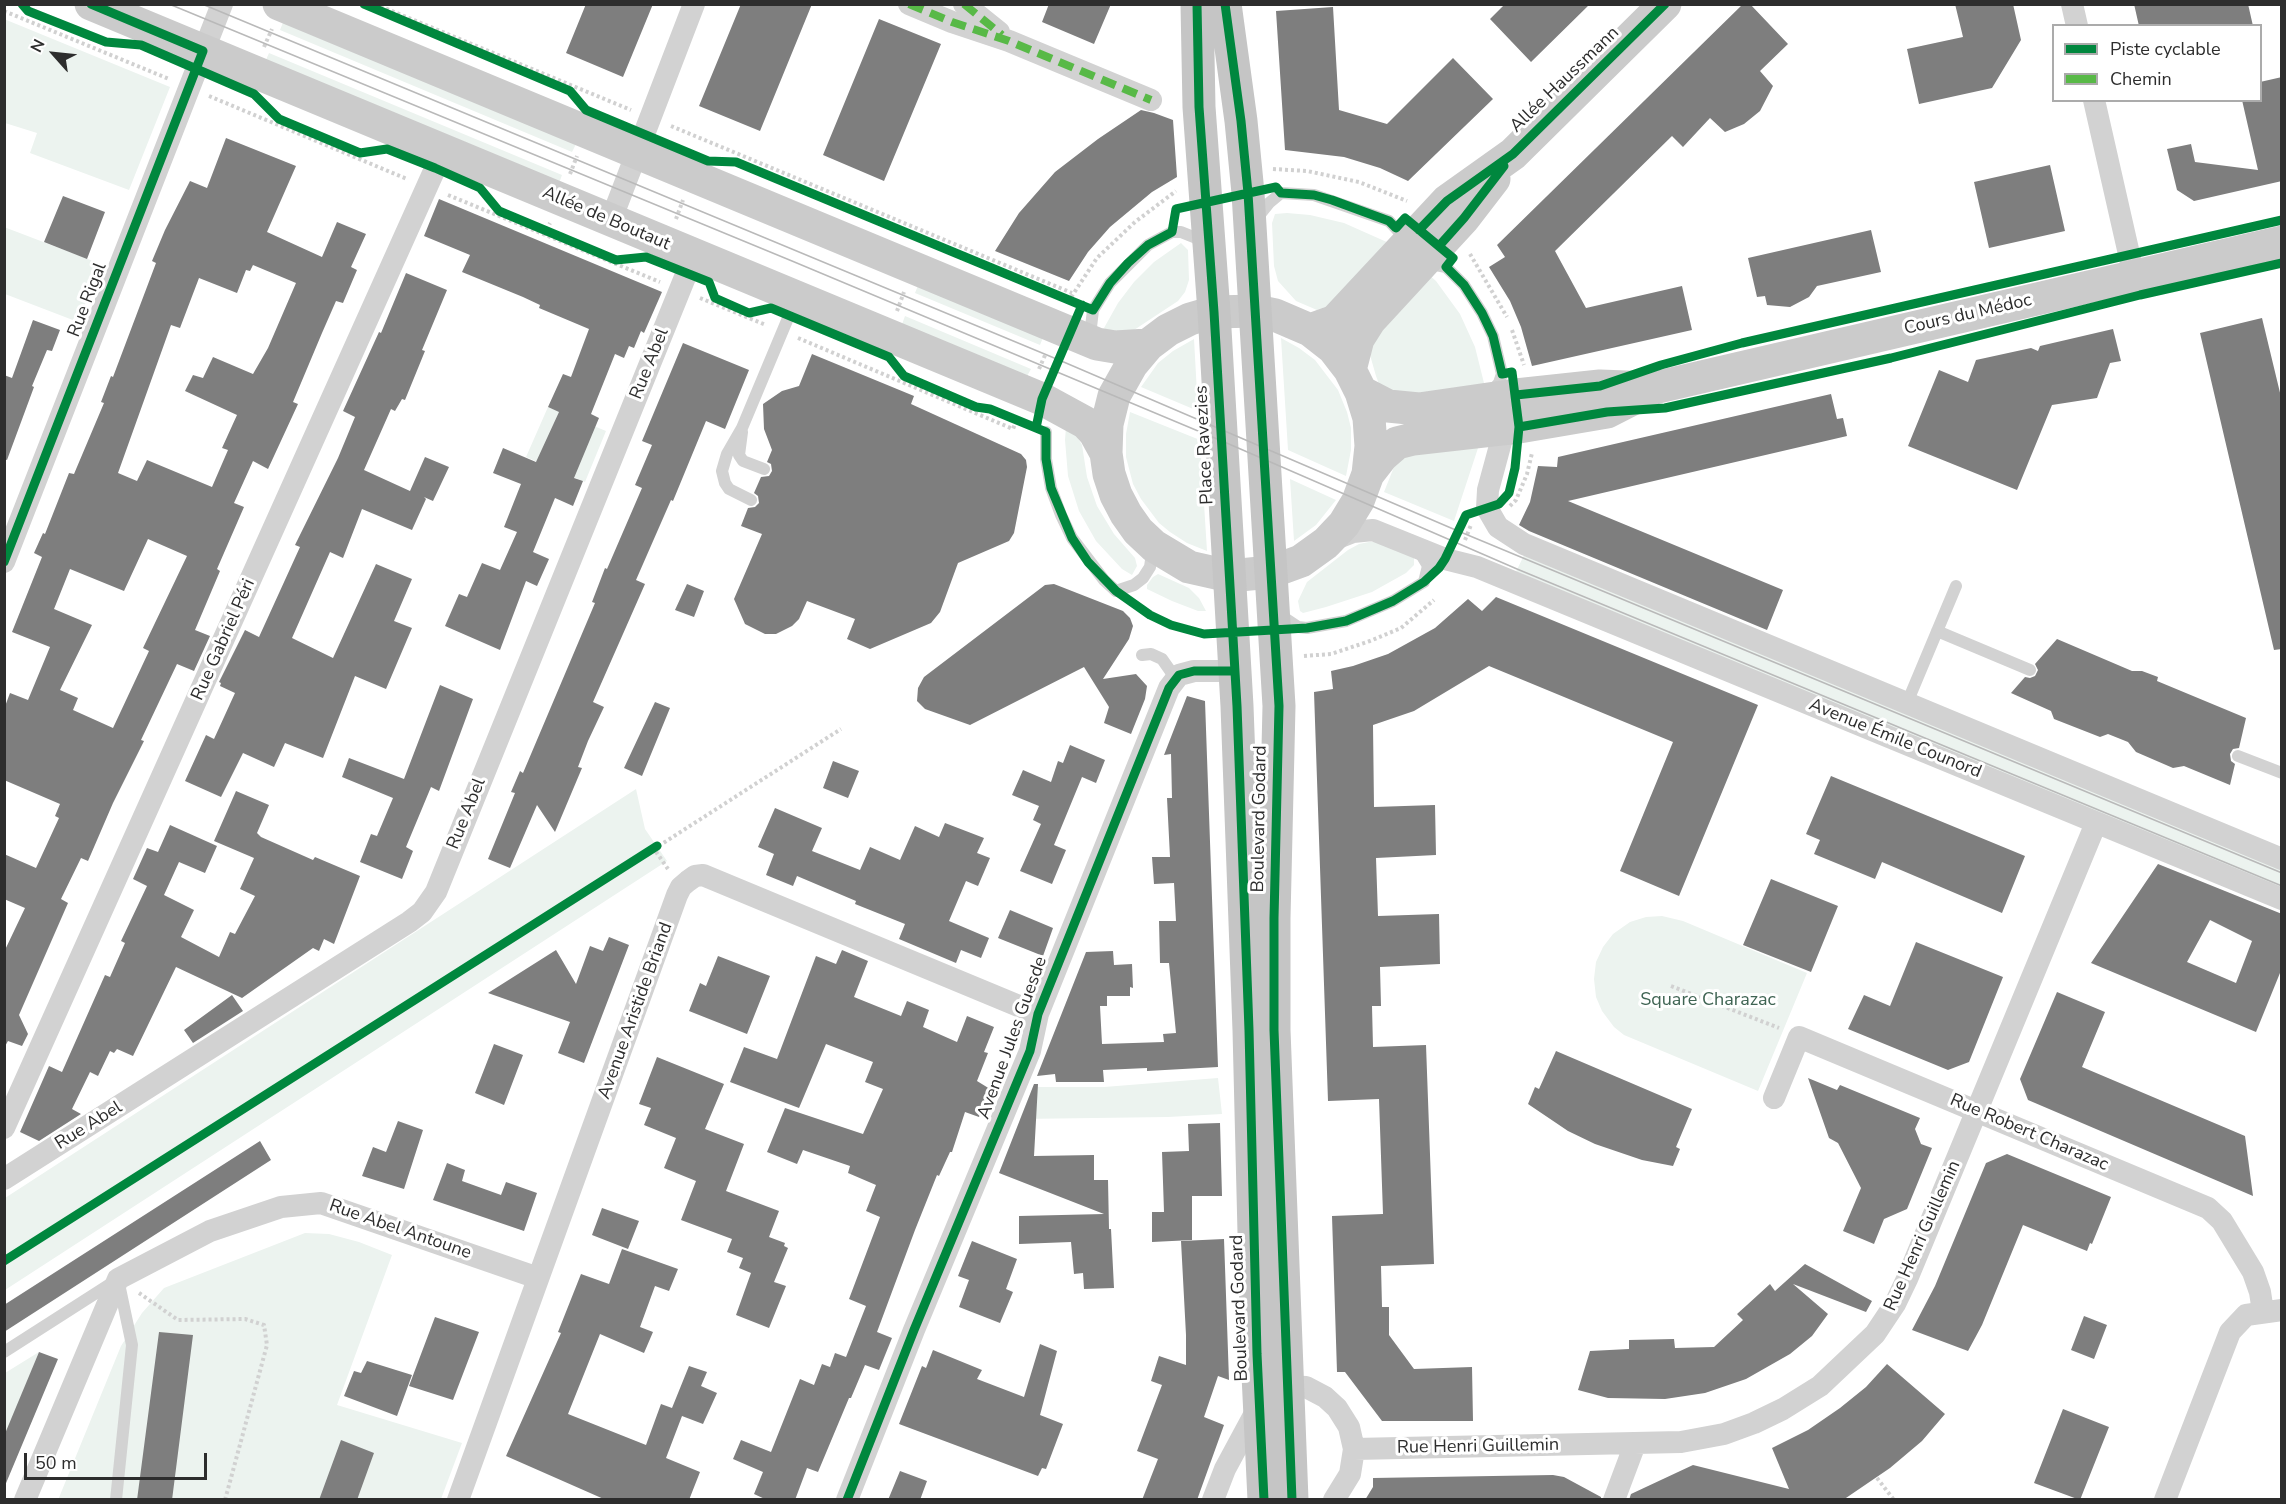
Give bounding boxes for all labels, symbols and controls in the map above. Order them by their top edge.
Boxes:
street label: Allée Haussmann [1506,22,1624,138]
north arrow [24,24,84,84]
legend [2052,24,2262,102]
text: N [25,36,50,56]
text: Piste cyclable [2110,37,2221,61]
text: Chemin [2110,67,2172,91]
street label: Allée de Boutaut [539,182,673,256]
street label: Rue Rigal [64,260,112,340]
street label: Cours du Médoc [1902,290,2034,340]
street label: Rue Abel [626,325,674,403]
street label: Place Ravezies [1191,385,1219,505]
street label: Rue Gabriel Péri [188,576,260,704]
street label: Avenue Émile Counord [1806,695,1984,783]
street label: Boulevard Godard [1248,745,1272,893]
street label: Rue Abel [443,775,491,853]
street label: Avenue Aristide Briand [594,920,678,1102]
street label: Avenue Jules Guesde [974,954,1052,1122]
park label: Square Charazac [1640,990,1776,1012]
street label: Rue Robert Charazac [1947,1090,2111,1176]
street label: Rue Abel [52,1097,126,1155]
street label: Rue Henri Guillemin [1880,1157,1966,1315]
street label: Rue Abel Antoune [326,1196,474,1264]
street label: Boulevard Godard [1227,1234,1253,1382]
street label: Rue Henri Guillemin [1397,1435,1559,1459]
scale bar [27,1441,210,1479]
text: 50 m [35,1451,77,1475]

